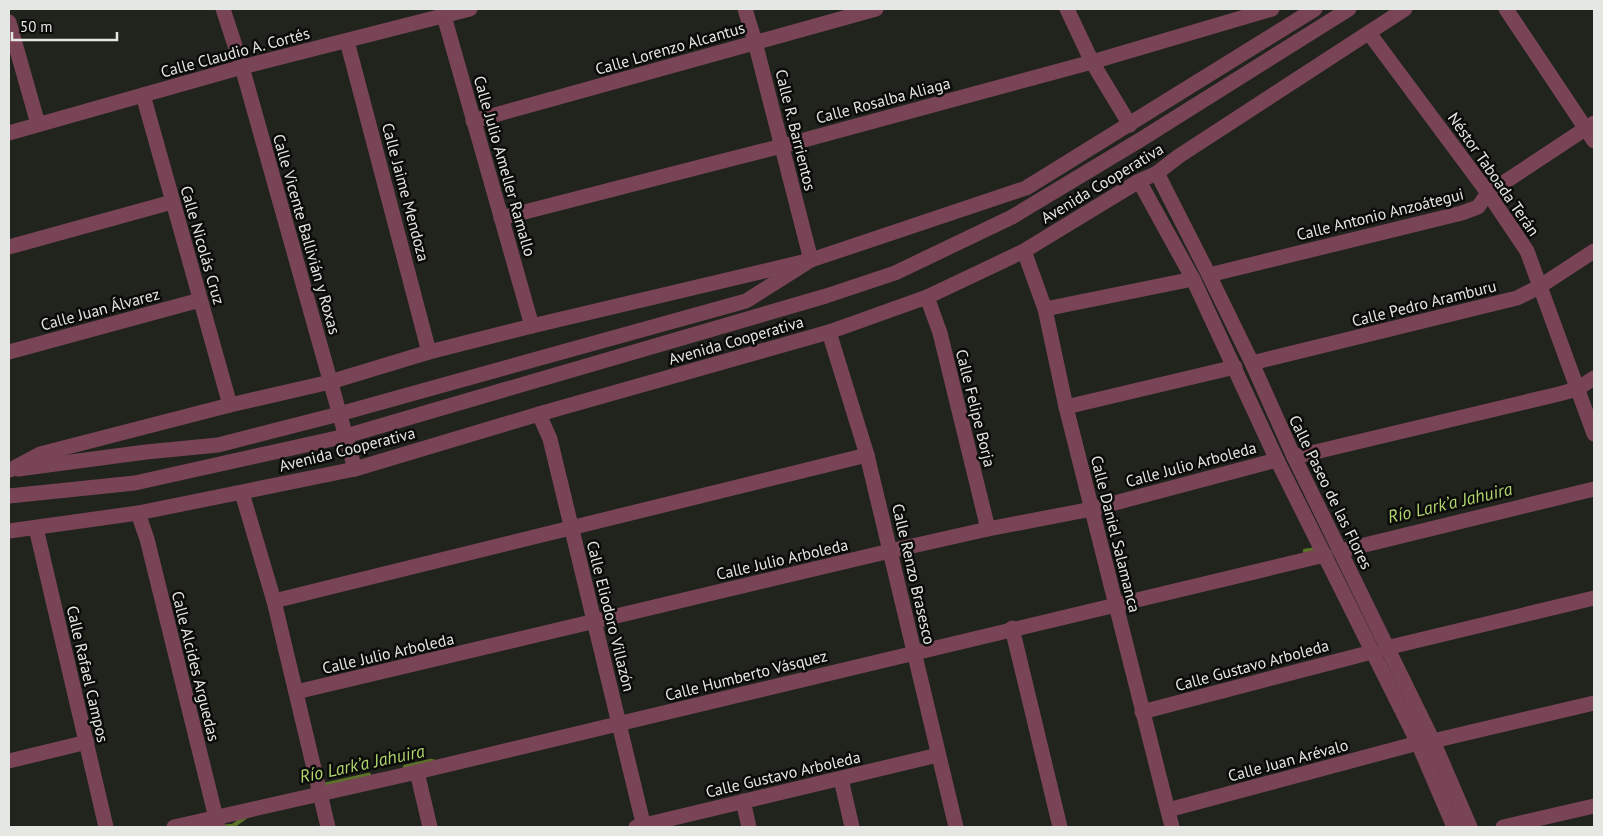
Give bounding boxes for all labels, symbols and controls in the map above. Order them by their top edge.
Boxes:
scale bar [12,10,118,42]
text: 50 m [20,17,53,36]
street label: Calle Lorenzo Alcantus [593,17,747,79]
street label: Calle Claudio A. Cortés [158,22,312,82]
street label: Calle R. Barrientos [771,67,821,193]
street label: Calle Rosalba Aliaga [814,72,952,128]
street label: Calle Julio Ameller Ramallo [470,73,540,259]
street label: Néstor Taboada Terán [1444,108,1544,240]
street label: Calle Jaime Mendoza [378,121,434,263]
street label: Calle Vicente Ballivián y Roxas [269,132,345,337]
street label: Avenida Cooperativa [1037,138,1167,228]
street label: Calle Nicolás Cruz [176,183,230,307]
street label: Calle Antonio Anzoátegui [1294,184,1466,244]
street label: Calle Pedro Aramburu [1350,275,1498,331]
street label: Calle Juan Álvarez [38,283,162,335]
street label: Avenida Cooperativa [666,311,806,369]
street label: Calle Felipe Borja [952,347,1000,469]
street label: Calle Paseo de las Flores [1285,412,1377,572]
street label: Avenida Cooperativa [277,422,417,476]
street label: Calle Julio Arboleda [1123,437,1259,491]
street label: Calle Daniel Salamanca [1087,454,1145,614]
water label: Río Lark’a Jahuira [1385,477,1515,528]
street label: Calle Renzo Brasesco [888,502,940,646]
street label: Calle Julio Arboleda [714,534,850,584]
street label: Calle Eliodoro Villazón [583,539,639,693]
street label: Calle Alcides Arguedas [168,589,224,743]
street label: Calle Rafael Campos [63,604,114,745]
street label: Calle Julio Arboleda [320,628,456,678]
street label: Calle Gustavo Arboleda [1173,635,1331,695]
street label: Calle Humberto Vásquez [663,645,829,705]
street label: Calle Juan Arévalo [1226,734,1350,786]
water label: Río Lark’a Jahuira [297,739,427,788]
street label: Calle Gustavo Arboleda [704,746,862,802]

